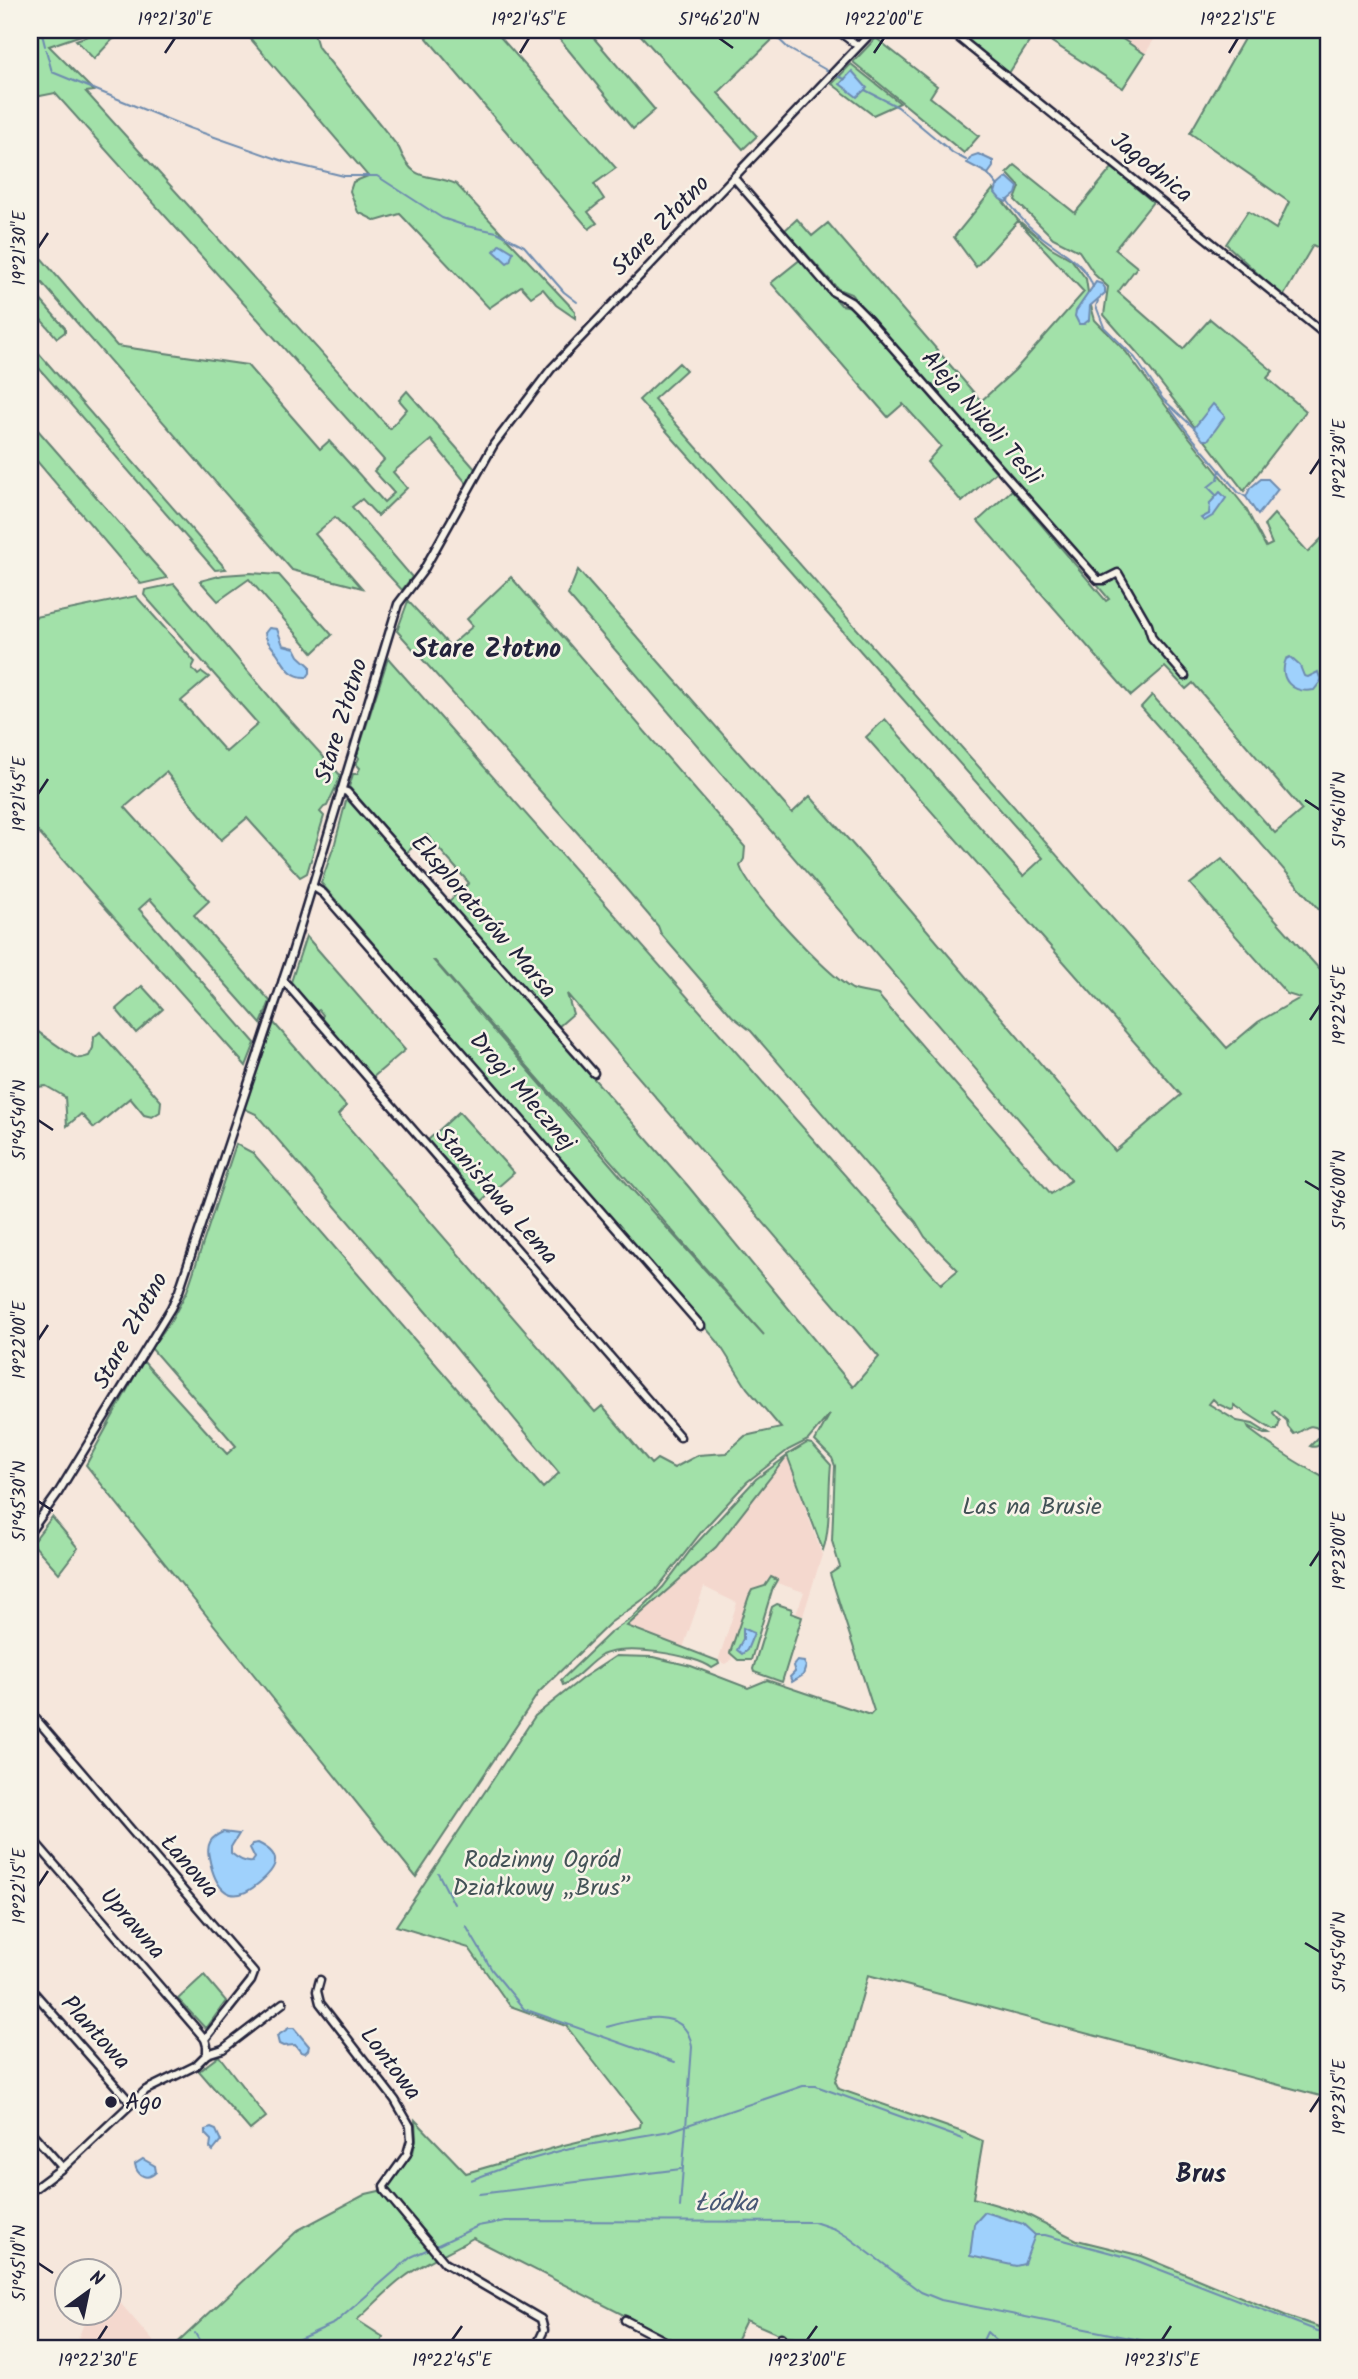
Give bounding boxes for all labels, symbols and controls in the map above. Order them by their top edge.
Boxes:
text: 19°21'30"E [137,6,213,35]
text: 19°21'45"E [491,6,567,35]
text: 51°46'20"N [678,6,760,35]
text: 19°22'00"E [845,6,924,35]
text: 19°22'15"E [1200,6,1276,35]
street label: Jagodnica [1101,122,1201,214]
street label: Stare Złotno [602,166,720,286]
text: 19°21'30"E [6,210,35,286]
street label: Aleja Nikoli Tesli [911,341,1052,496]
text: 19°22'30"E [1326,419,1355,499]
district label: Stare Złotno [413,629,561,671]
street label: Stare Złotno [304,653,380,788]
text: 19°21'45"E [6,756,35,832]
text: 51°46'10"N [1326,772,1355,848]
street label: Eksploratorów Marsa [400,826,566,1008]
text: 19°22'45"E [1326,964,1355,1045]
street label: Drogi Mlecznej [459,1024,586,1161]
text: 51°45'40"N [6,1080,35,1160]
street label: Stanisława Lema [424,1118,568,1274]
text: 51°46'00"N [1326,1150,1355,1230]
street label: Stare Złotno [83,1265,179,1397]
text: 19°22'00"E [6,1300,35,1379]
text: 51°45'30"N [6,1460,35,1542]
park label: Las na Brusie [962,1488,1102,1527]
text: 19°23'00"E [1326,1511,1355,1590]
street label: Łanowa [150,1826,228,1908]
park label: Rodzinny Ogród Działkowy „Brus” [452,1841,632,1908]
text: 19°22'15"E [6,1848,35,1924]
street label: Uprawna [89,1879,175,1969]
text: 51°45'40"N [1326,1912,1355,1992]
street label: Plantowa [50,1986,140,2080]
street label: Lontowa [349,2019,431,2109]
text: 19°23'15"E [1326,2059,1355,2135]
place label: Ago [125,2083,162,2122]
marker: Ago [103,2094,119,2110]
district label: Brus [1176,2154,1226,2196]
water label: Łódka [695,2183,759,2225]
text: 51°45'10"N [6,2225,35,2301]
north arrow [52,2256,122,2326]
text: N [83,2264,109,2295]
text: 19°22'30"E [58,2347,138,2376]
text: 19°22'45"E [412,2347,493,2376]
text: 19°23'00"E [768,2347,847,2376]
text: 19°23'15"E [1124,2347,1200,2376]

